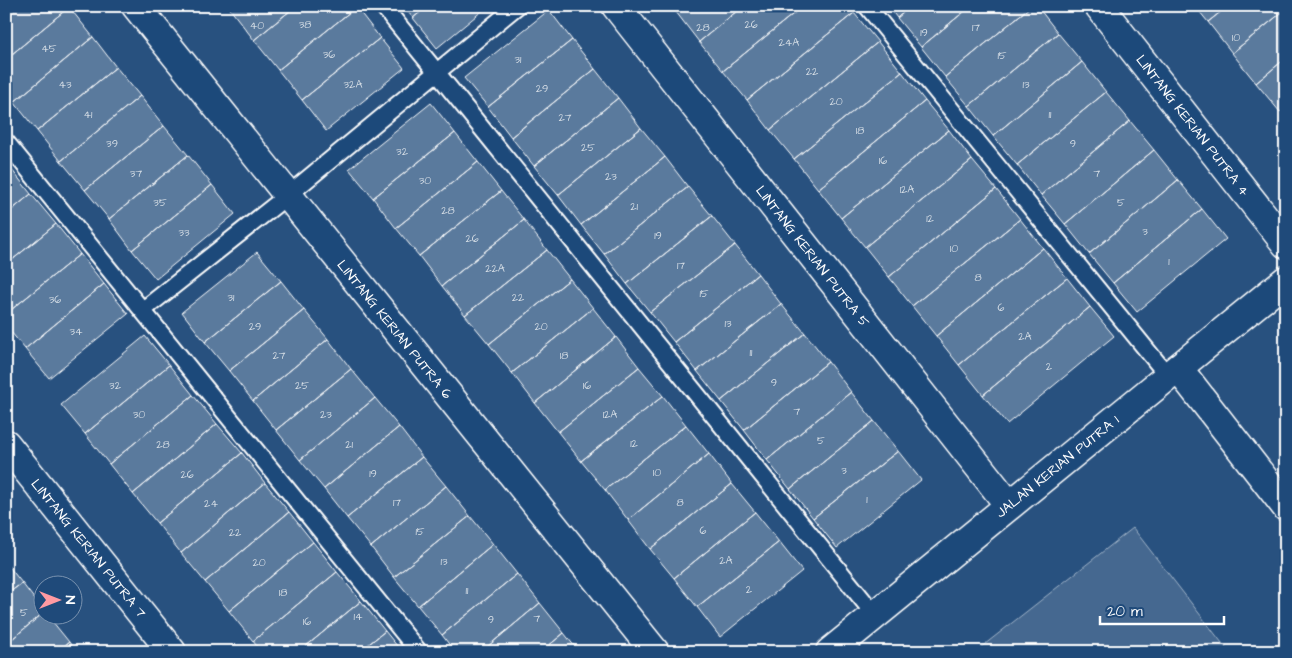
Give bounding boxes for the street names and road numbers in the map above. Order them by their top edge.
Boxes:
street label: LINTANG KERIAN PUTRA 4 [1131,51,1254,201]
street label: LINTANG KERIAN PUTRA 5 [751,182,874,332]
street label: LINTANG KERIAN PUTRA 6 [332,256,457,403]
street label: JALAN KERIAN PUTRA 1 [992,411,1124,523]
street label: LINTANG KERIAN PUTRA 7 [28,475,150,621]

